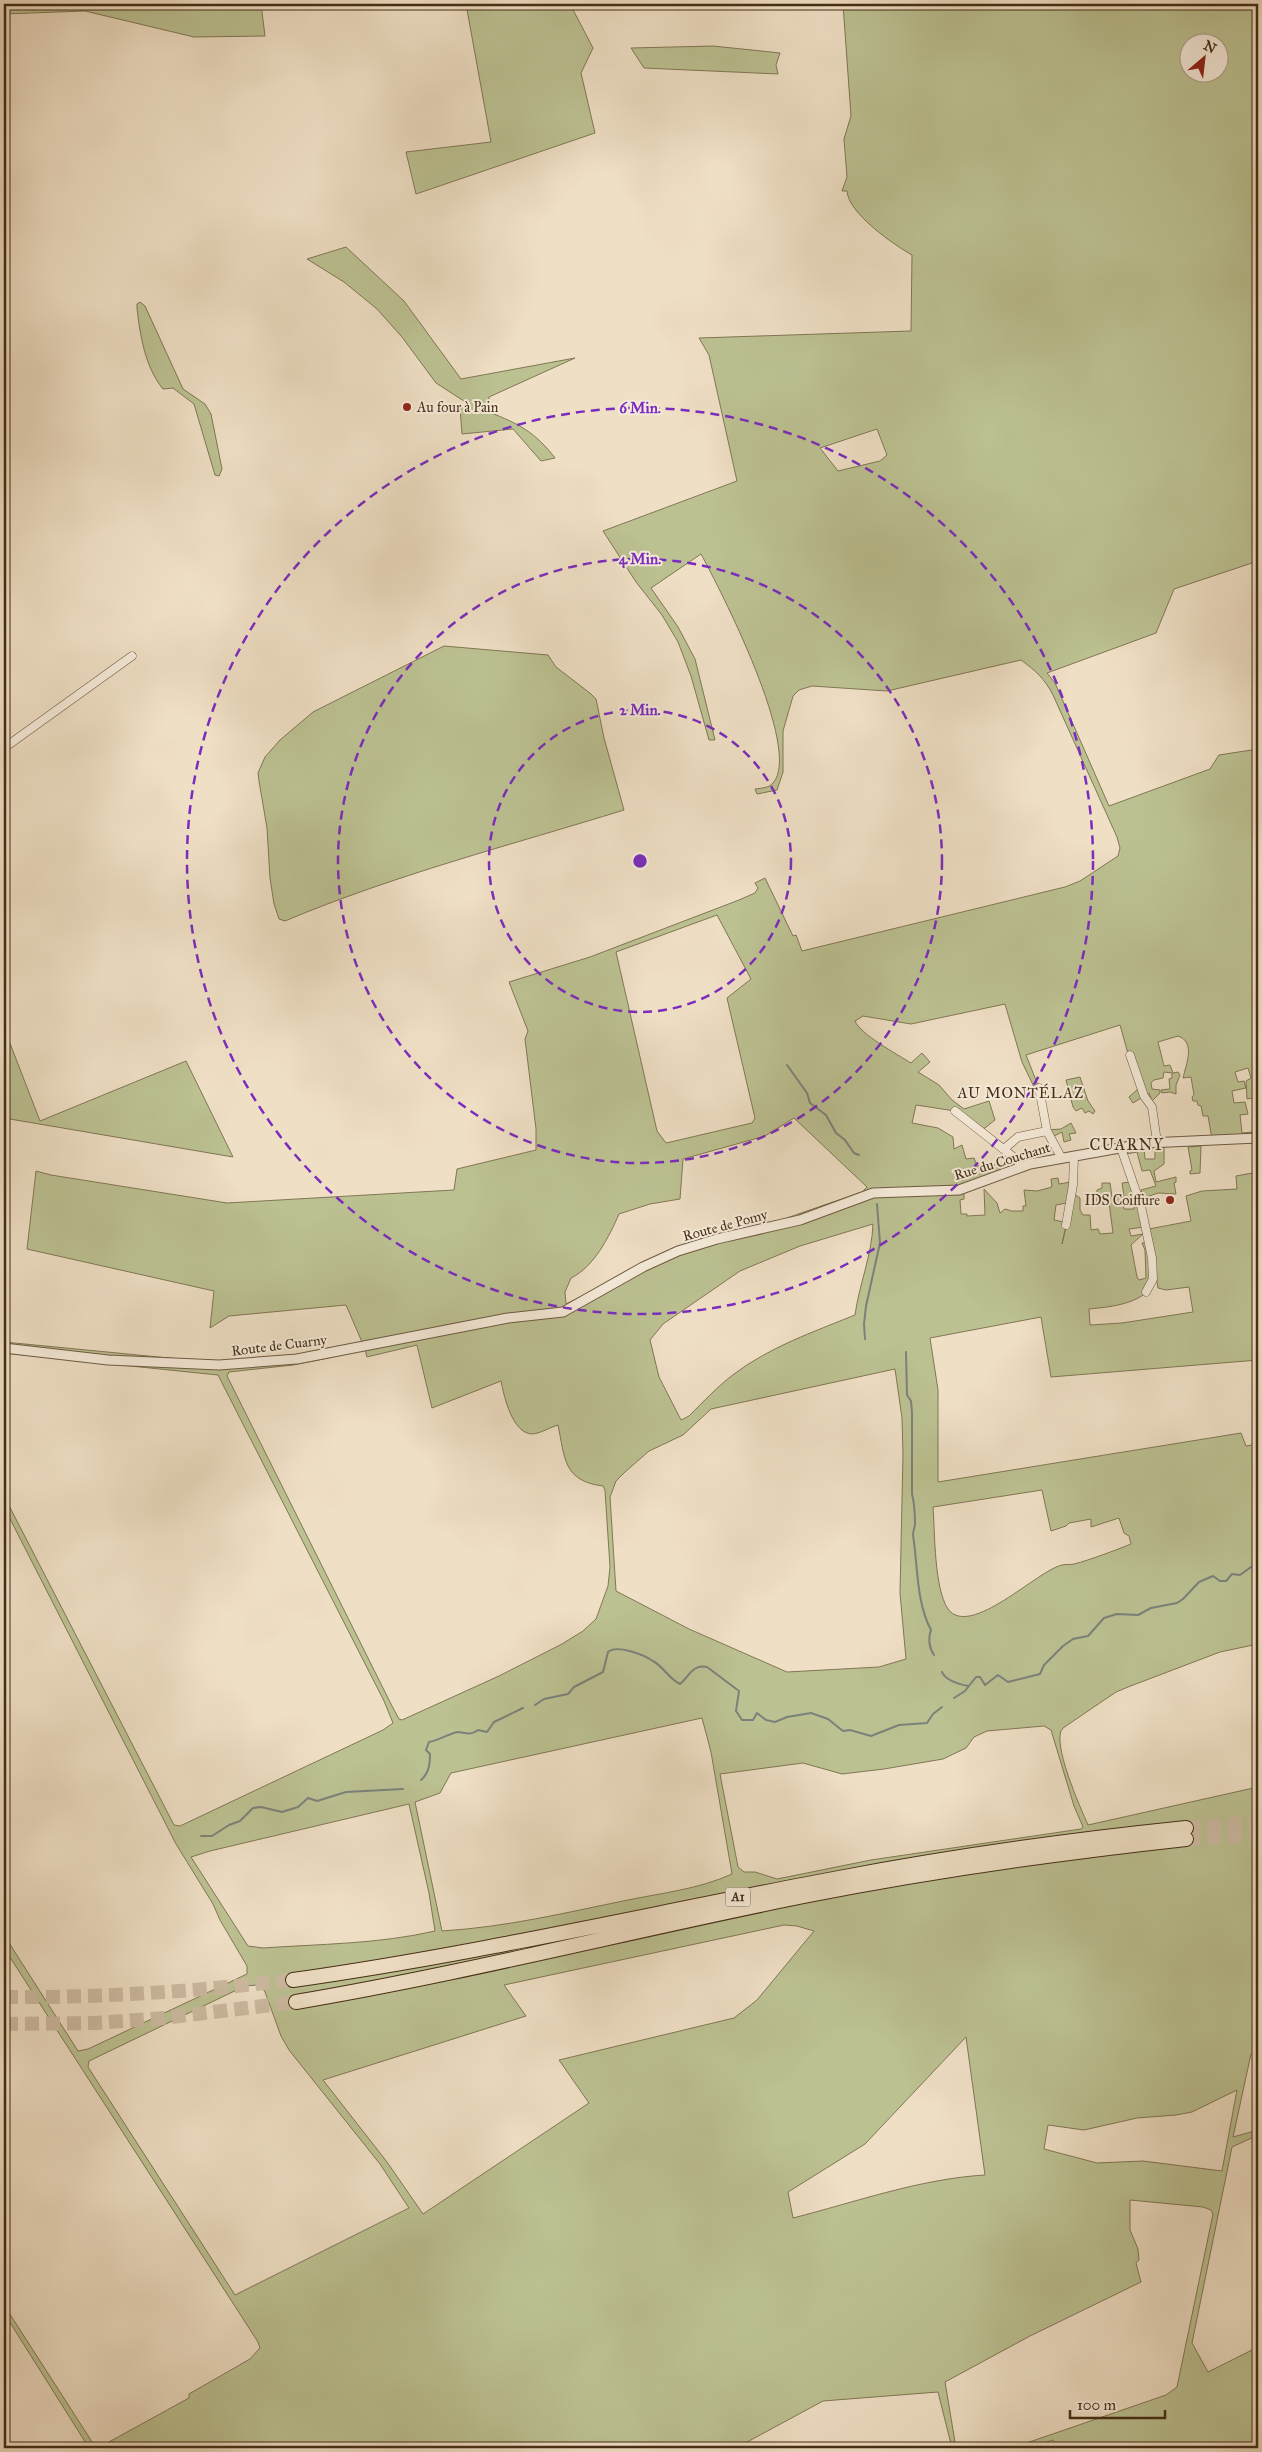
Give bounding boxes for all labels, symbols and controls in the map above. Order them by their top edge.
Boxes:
north arrow [1180,32,1230,82]
text: N [1201,37,1219,57]
place label: Au four à Pain [416,399,499,416]
text: 6 Min. [619,399,661,417]
marker: Au four à Pain [401,401,413,413]
text: 4 Min. [619,550,661,569]
text: 2 Min. [619,701,661,719]
centre of rings [631,852,649,870]
district label: AU MONTÉLAZ [957,1083,1084,1102]
district label: CUARNY [1090,1135,1164,1154]
street label: Rue du Couchant [952,1139,1052,1184]
place label: IDS Coiffure [1085,1192,1160,1209]
marker: IDS Coiffure [1164,1194,1176,1206]
street label: Route de Pomy [681,1206,770,1245]
street label: Route de Cuarny [230,1331,328,1360]
road number: A1 [726,1888,750,1906]
scale bar [1070,2387,1164,2419]
text: 100 m [1077,2396,1117,2414]

